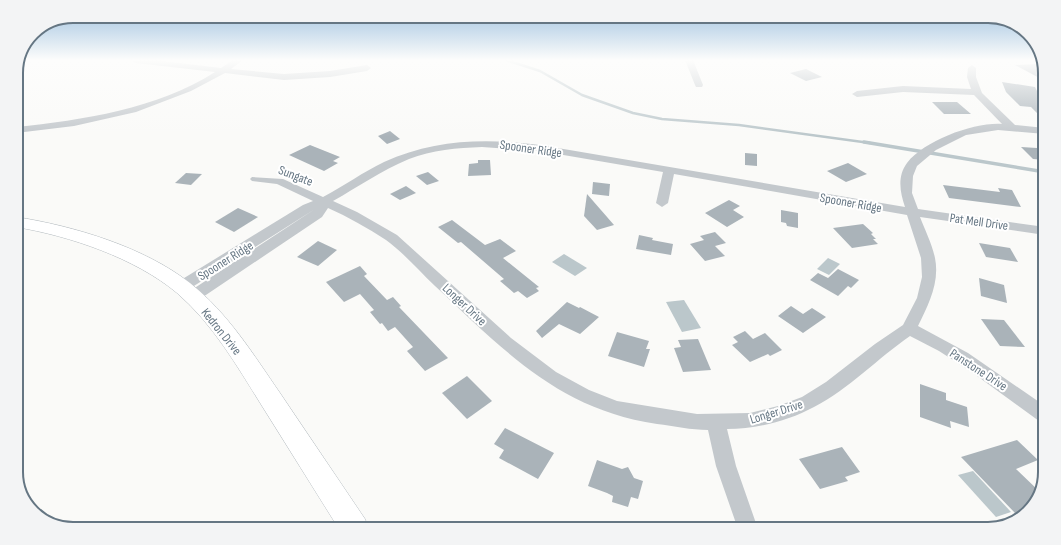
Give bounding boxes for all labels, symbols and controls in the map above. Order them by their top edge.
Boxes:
street label: Spooner Ridge [499,137,563,161]
street label: Sungate [276,162,315,190]
street label: Spooner Ridge [819,190,883,216]
street label: Pat Mell Drive [949,210,1009,234]
street label: Spooner Ridge [195,237,256,284]
street label: Longer Drive [439,280,490,329]
street label: Kedron Drive [198,305,245,358]
street label: Panstone Drive [947,345,1010,394]
street label: Longer Drive [748,396,805,428]

